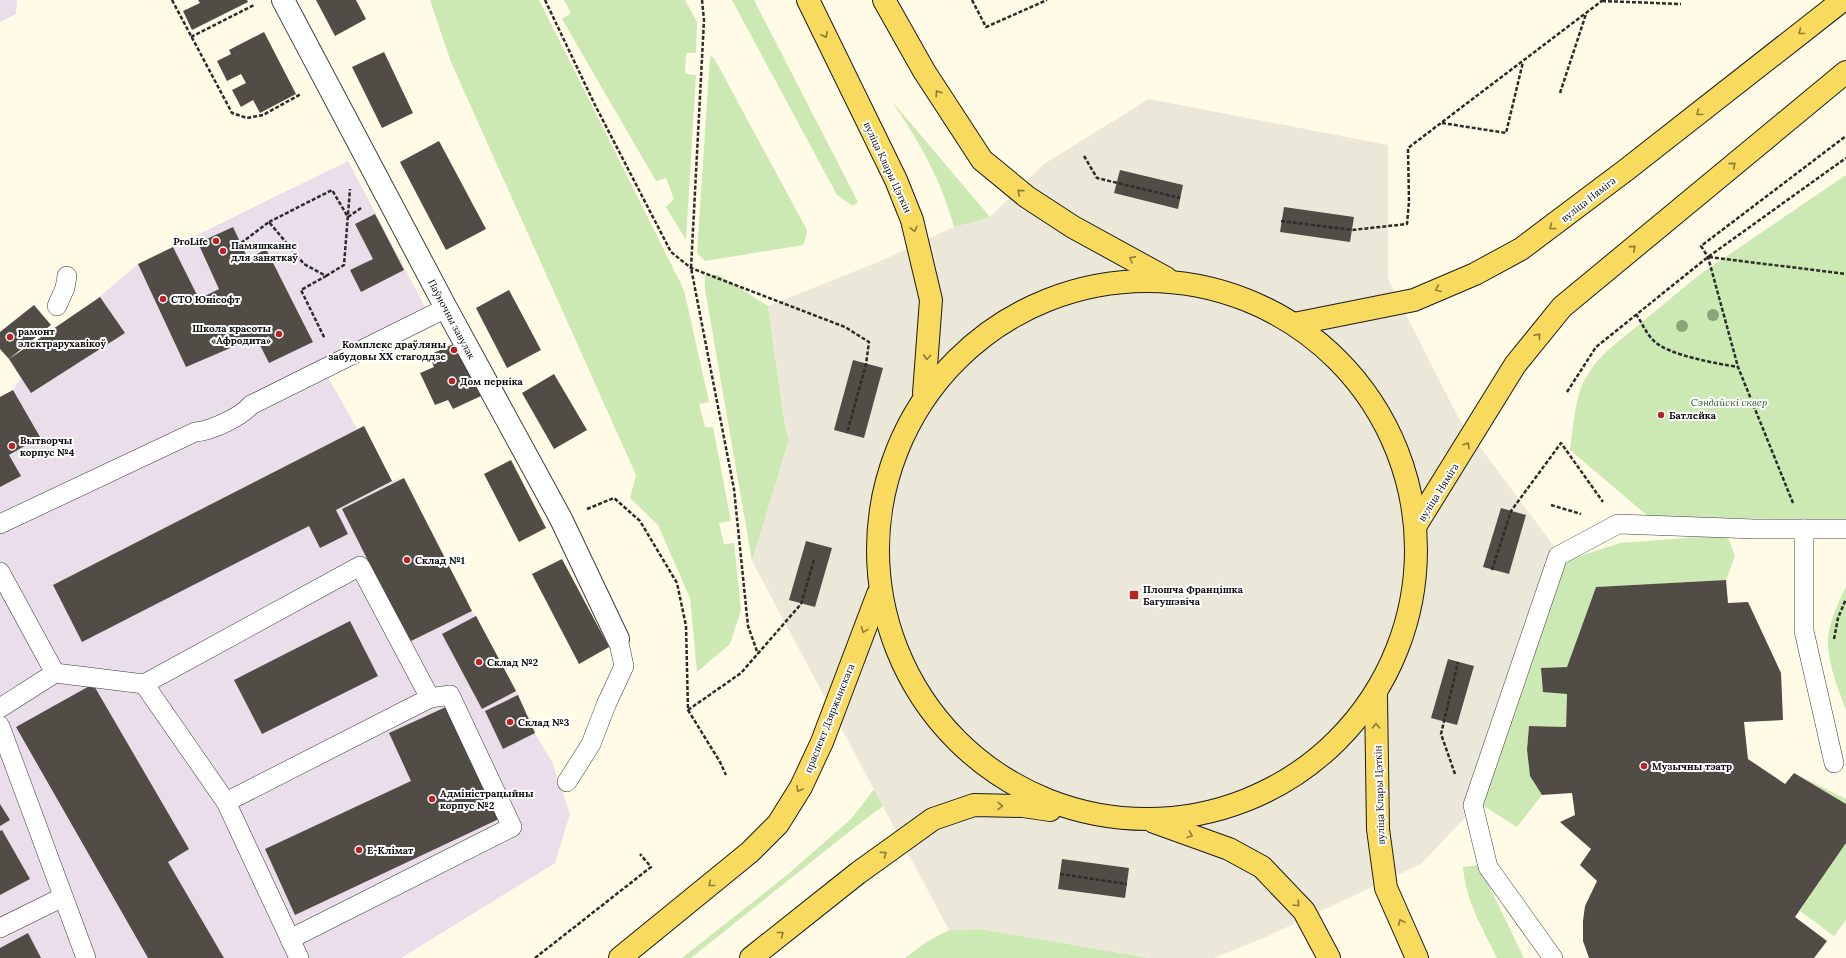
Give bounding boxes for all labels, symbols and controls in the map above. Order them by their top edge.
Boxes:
one-way arrow [1798,28,1805,35]
one-way arrow [820,31,828,38]
one-way arrow [935,90,943,97]
one-way arrow [1696,108,1703,115]
street label: вуліца Клары Цэткін [861,119,914,215]
one-way arrow [1728,163,1736,170]
street label: вуліца Няміга [1558,174,1618,225]
one-way arrow [1018,189,1025,196]
one-way arrow [1549,222,1556,229]
one-way arrow [910,226,918,232]
place label: ProLife [173,235,209,248]
marker: ProLife [211,236,221,246]
place label: Памяшканне для заняткаў [231,239,298,264]
marker: Памяшканне для заняткаў [218,246,228,256]
one-way arrow [1628,246,1636,253]
one-way arrow [1128,256,1136,264]
street label: Паўночны завулак [425,277,478,362]
one-way arrow [1435,285,1442,293]
place label: СТО Юнісофт [171,293,241,306]
marker: СТО Юнісофт [158,294,168,304]
place label: Школа красоты «Афродита» [192,322,271,347]
place label: рамонт электрарухавікоў [18,325,106,350]
marker: Школа красоты «Афродита» [274,329,284,339]
marker: рамонт электрарухавікоў [5,332,15,342]
one-way arrow [1534,334,1541,341]
place label: Комплекс драўляны забудовы ХХ стагоддзе [328,338,447,363]
marker: Комплекс драўляны забудовы ХХ стагоддзе [449,345,459,355]
one-way arrow [923,354,932,360]
place label: Дом перніка [460,375,524,388]
marker: Дом перніка [447,376,457,386]
park label: Сэндайскі сквер [1691,396,1767,409]
place label: Батлейка [1669,409,1717,422]
marker: Батлейка [1656,410,1666,420]
place label: Вытворчы корпус №4 [20,434,75,459]
marker: Вытворчы корпус №4 [7,441,17,451]
one-way arrow [1462,442,1470,449]
street label: вуліца Няміга [1415,461,1461,524]
place label: Склад №1 [415,554,465,567]
marker: Склад №1 [402,555,412,565]
place label: Плошча Францішка Багушэвіча [1143,583,1244,608]
marker: Плошча Францішка Багушэвіча [1128,589,1140,601]
one-way arrow [861,627,869,634]
place label: Склад №2 [487,656,538,669]
marker: Склад №2 [474,657,484,667]
street label: праспект Дзяржынскага [802,662,857,775]
place label: Склад №3 [518,716,570,729]
marker: Склад №3 [505,717,515,727]
one-way arrow [1372,723,1380,729]
street label: вуліца Клары Цэткін [1371,745,1388,845]
place label: Музычны тэатр [1652,760,1732,773]
marker: Музычны тэатр [1639,761,1649,771]
one-way arrow [797,785,804,792]
place label: Адміністрацыйны корпус №2 [440,787,534,812]
marker: Адміністрацыйны корпус №2 [427,794,437,804]
one-way arrow [997,801,1003,810]
one-way arrow [1186,830,1193,839]
place label: Е-Клімат [367,844,414,857]
marker: Е-Клімат [354,845,364,855]
one-way arrow [880,851,887,859]
one-way arrow [709,879,716,886]
one-way arrow [1292,899,1300,907]
one-way arrow [1398,919,1406,927]
one-way arrow [777,931,784,938]

